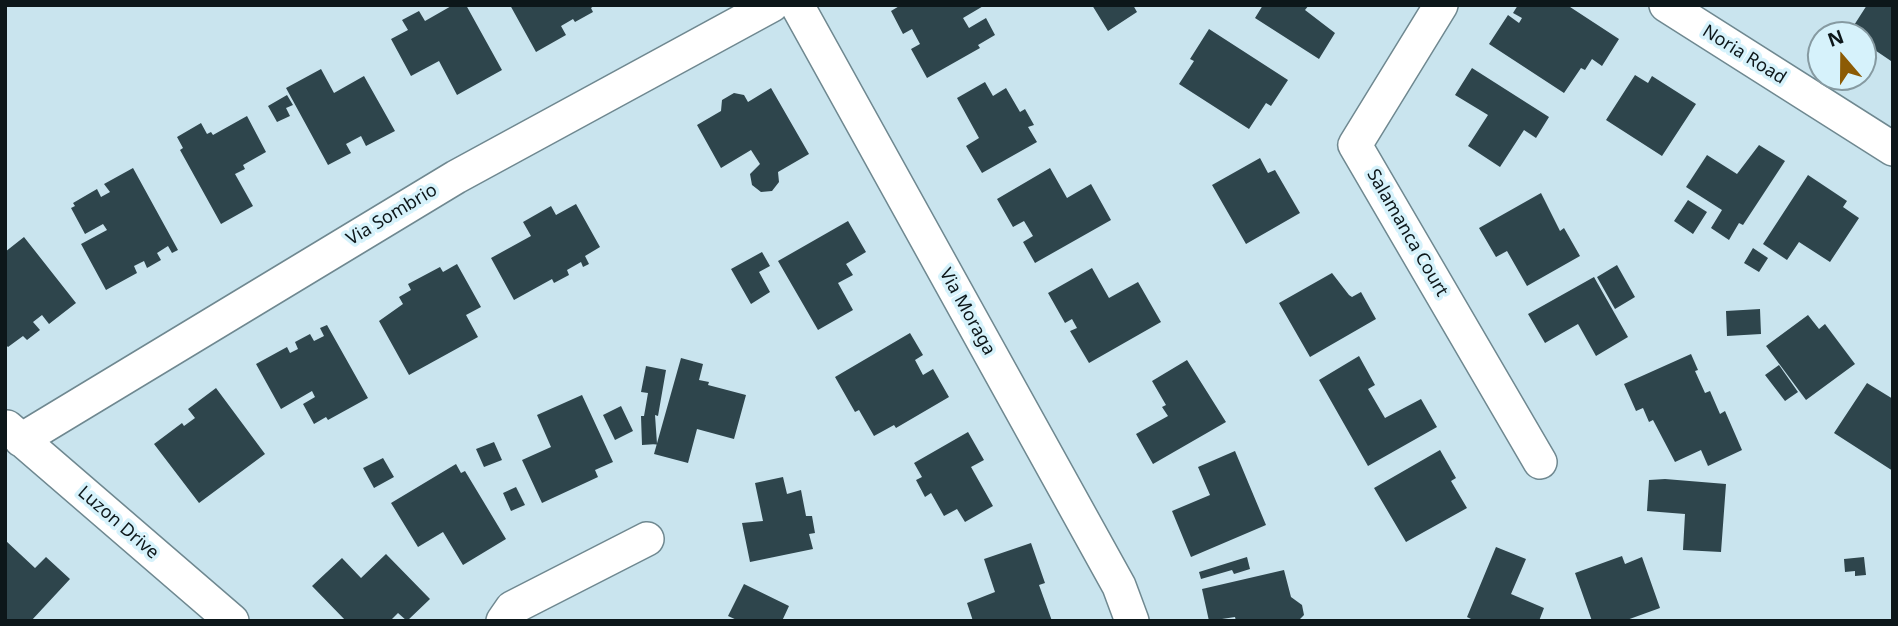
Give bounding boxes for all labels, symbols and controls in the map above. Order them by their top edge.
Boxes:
street label: Noria Road [1698,21,1790,89]
north arrow [1807,21,1877,91]
text: N [1824,23,1847,53]
street label: Salamanca Court [1362,165,1452,301]
street label: Via Sombrio [343,180,441,250]
street label: Via Moraga [934,265,1000,359]
street label: Luzon Drive [73,482,163,564]

